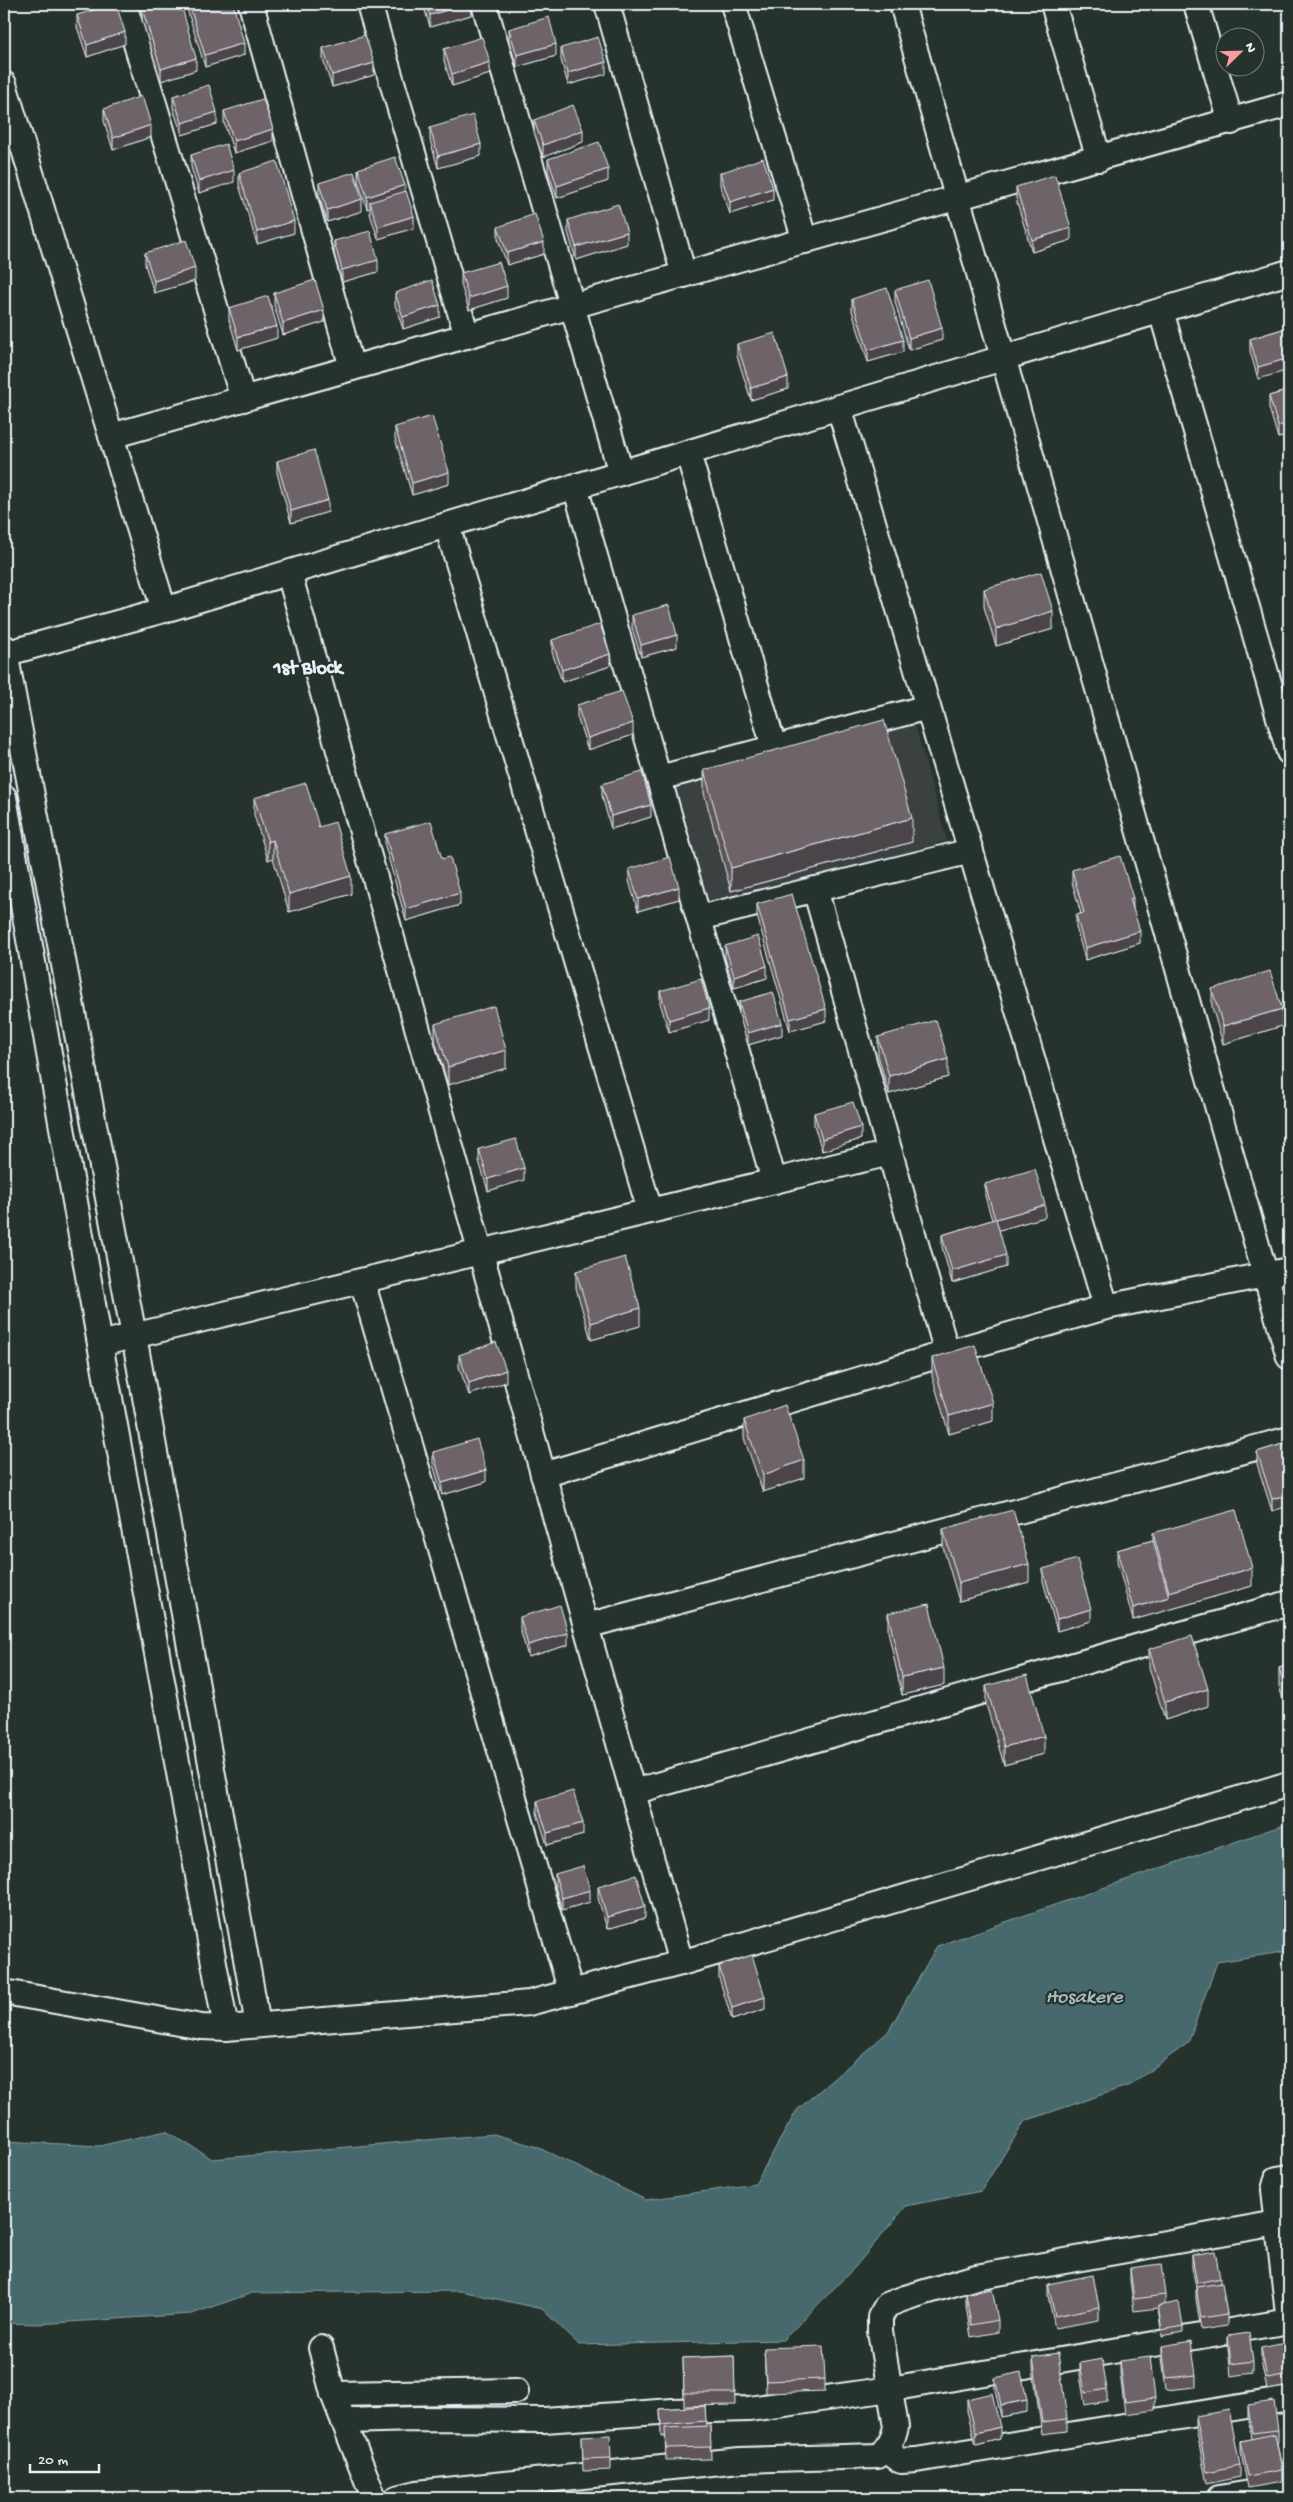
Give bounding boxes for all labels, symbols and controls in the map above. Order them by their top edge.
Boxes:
north arrow [1216,28,1266,78]
text: N [1240,40,1259,55]
district label: 1st Block [272,658,345,681]
water label: Hosakere [1046,1987,1123,2010]
scale bar [30,2442,99,2474]
text: 20 m [38,2452,68,2470]

